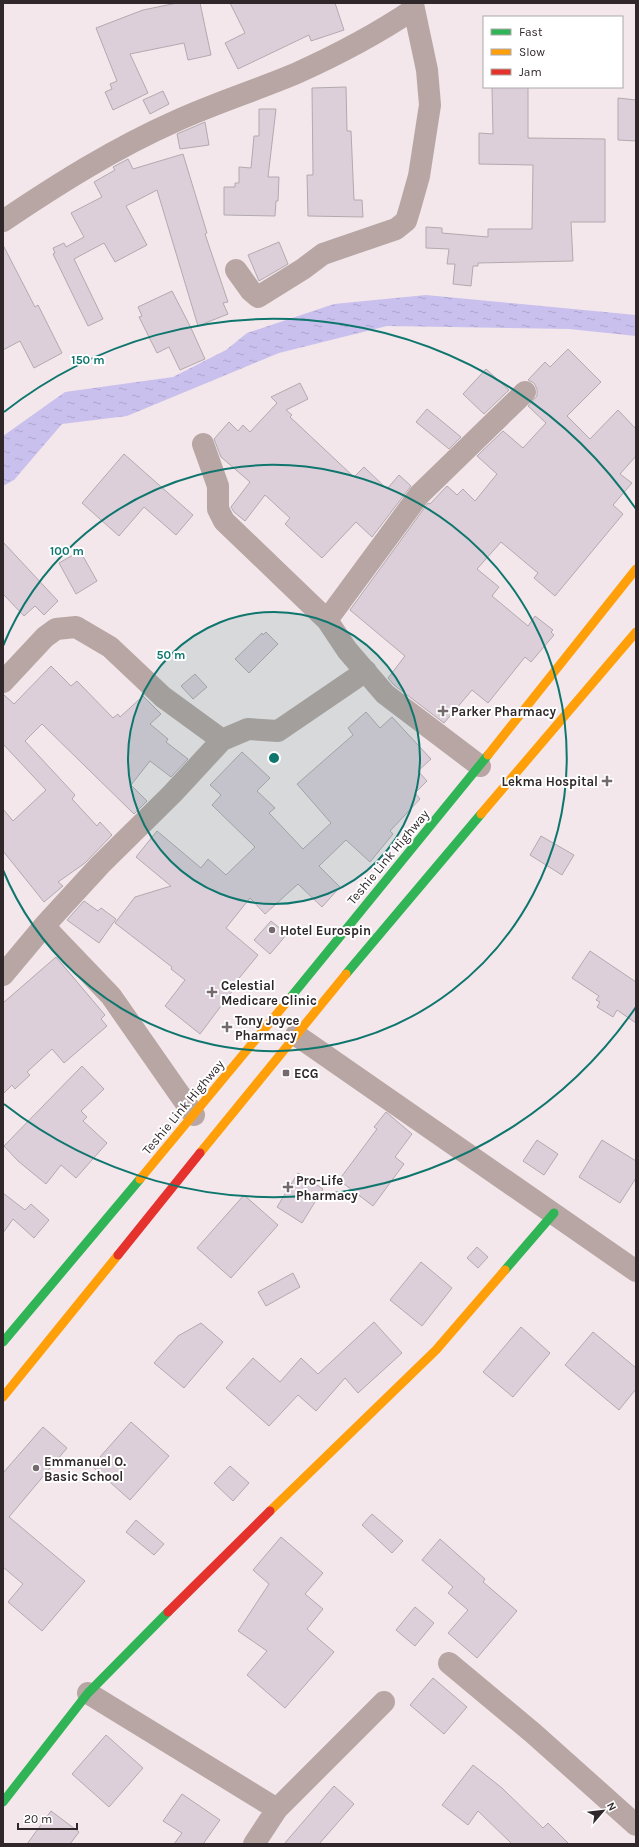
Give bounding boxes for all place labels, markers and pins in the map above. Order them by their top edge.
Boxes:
place label: Parker Pharmacy [451,704,556,719]
marker: Parker Pharmacy [438,706,448,716]
centre of rings [267,751,281,765]
place label: Lekma Hospital [501,774,598,789]
marker: Lekma Hospital [601,775,613,787]
place label: Hotel Eurospin [280,923,371,938]
marker: Hotel Eurospin [267,925,277,935]
place label: Celestial Medicare Clinic [221,978,317,1008]
marker: Celestial Medicare Clinic [206,986,218,998]
place label: Tony Joyce Pharmacy [235,1013,300,1043]
marker: Tony Joyce Pharmacy [222,1022,232,1032]
place label: ECG [294,1066,319,1081]
marker: ECG [281,1068,291,1078]
place label: Pro-Life Pharmacy [296,1173,358,1203]
marker: Pro-Life Pharmacy [283,1182,293,1192]
place label: Emmanuel O. Basic School [44,1454,126,1484]
marker: Emmanuel O. Basic School [31,1463,41,1473]

